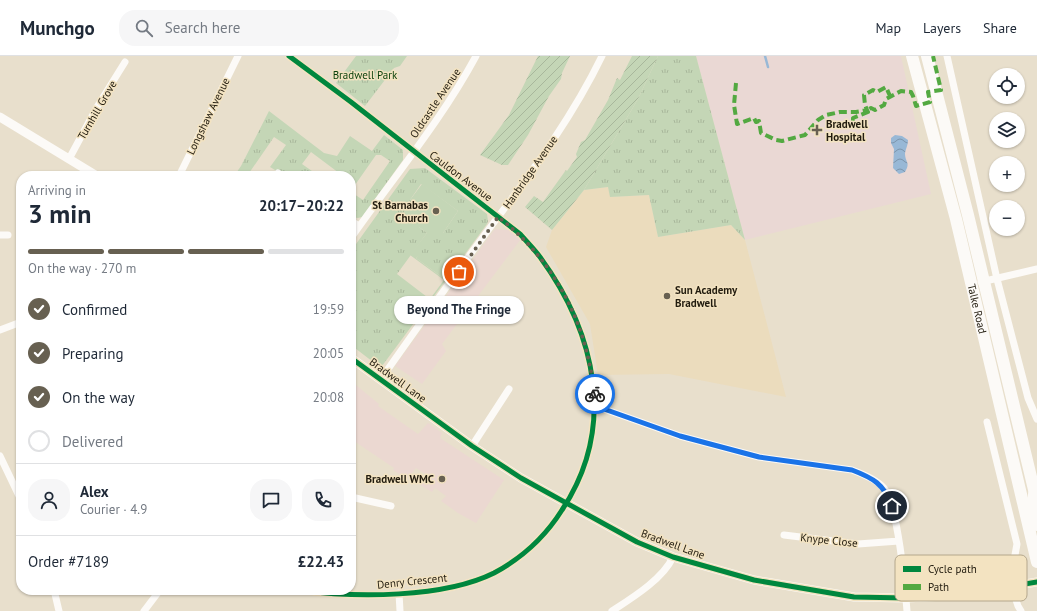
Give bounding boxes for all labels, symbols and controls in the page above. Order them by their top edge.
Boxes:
search box [119,10,399,46]
text: Munchgo [20,16,95,40]
icon: search [133,17,155,39]
text: Search here [165,18,240,37]
text: Map [875,19,901,37]
text: Layers [923,19,961,37]
text: Share [983,19,1017,37]
street label: Oldcastle Avenue [407,65,464,141]
park label: Bradwell Park [333,68,398,82]
map controls [989,68,1025,236]
button: locate [989,68,1025,104]
street label: Longshaw Avenue [183,75,233,157]
street label: Turnhill Grove [74,78,120,142]
button: layers [989,112,1025,148]
place label: Bradwell Hospital [826,117,868,144]
marker: Bradwell Hospital [811,124,823,136]
street label: Hanbridge Avenue [500,132,561,211]
street label: Cauldon Avenue [427,148,496,205]
button: + [989,156,1025,192]
text: Arriving in [28,182,86,199]
text: 20:17–20:22 [259,196,344,215]
text: 3 min [28,197,91,230]
place label: St Barnabas Church [372,198,428,225]
button: − [989,200,1025,236]
marker: St Barnabas Church [431,206,441,216]
pin [442,255,476,289]
text: On the way · 270 m [28,260,136,277]
icon: bag [448,261,470,283]
street label: Talke Road [965,282,990,335]
place label: Sun Academy Bradwell [675,283,738,310]
marker: Sun Academy Bradwell [662,291,672,301]
callout: Beyond The Fringe [394,296,524,324]
icon: check [28,298,50,320]
text: Confirmed [62,300,127,319]
text: 19:59 [313,301,344,318]
text: Beyond The Fringe [407,301,511,318]
icon: check [28,342,50,364]
text: Preparing [62,344,124,363]
text: 20:05 [313,345,344,362]
street label: Bradwell Lane [367,355,430,406]
courier [575,374,615,414]
icon: bike [584,383,606,405]
icon: check [28,386,50,408]
text: On the way [62,388,135,407]
text: 20:08 [313,389,344,406]
text: Delivered [62,432,123,451]
place label: Bradwell WMC [365,472,434,486]
marker: Bradwell WMC [437,474,447,484]
button: person [28,479,70,521]
button: chat [250,479,292,521]
button: phone [302,479,344,521]
text: Alex [80,482,109,501]
pin [875,489,909,523]
icon: home [881,495,903,517]
text: Courier · 4.9 [80,501,147,518]
street label: Bradwell Lane [639,526,707,562]
street label: Knype Close [800,530,859,550]
text: Order #7189 [28,552,109,571]
text: £22.43 [298,552,344,571]
legend [895,555,1027,601]
text: Cycle path [928,562,977,576]
street label: Denry Crescent [376,570,448,592]
text: Path [928,580,949,594]

